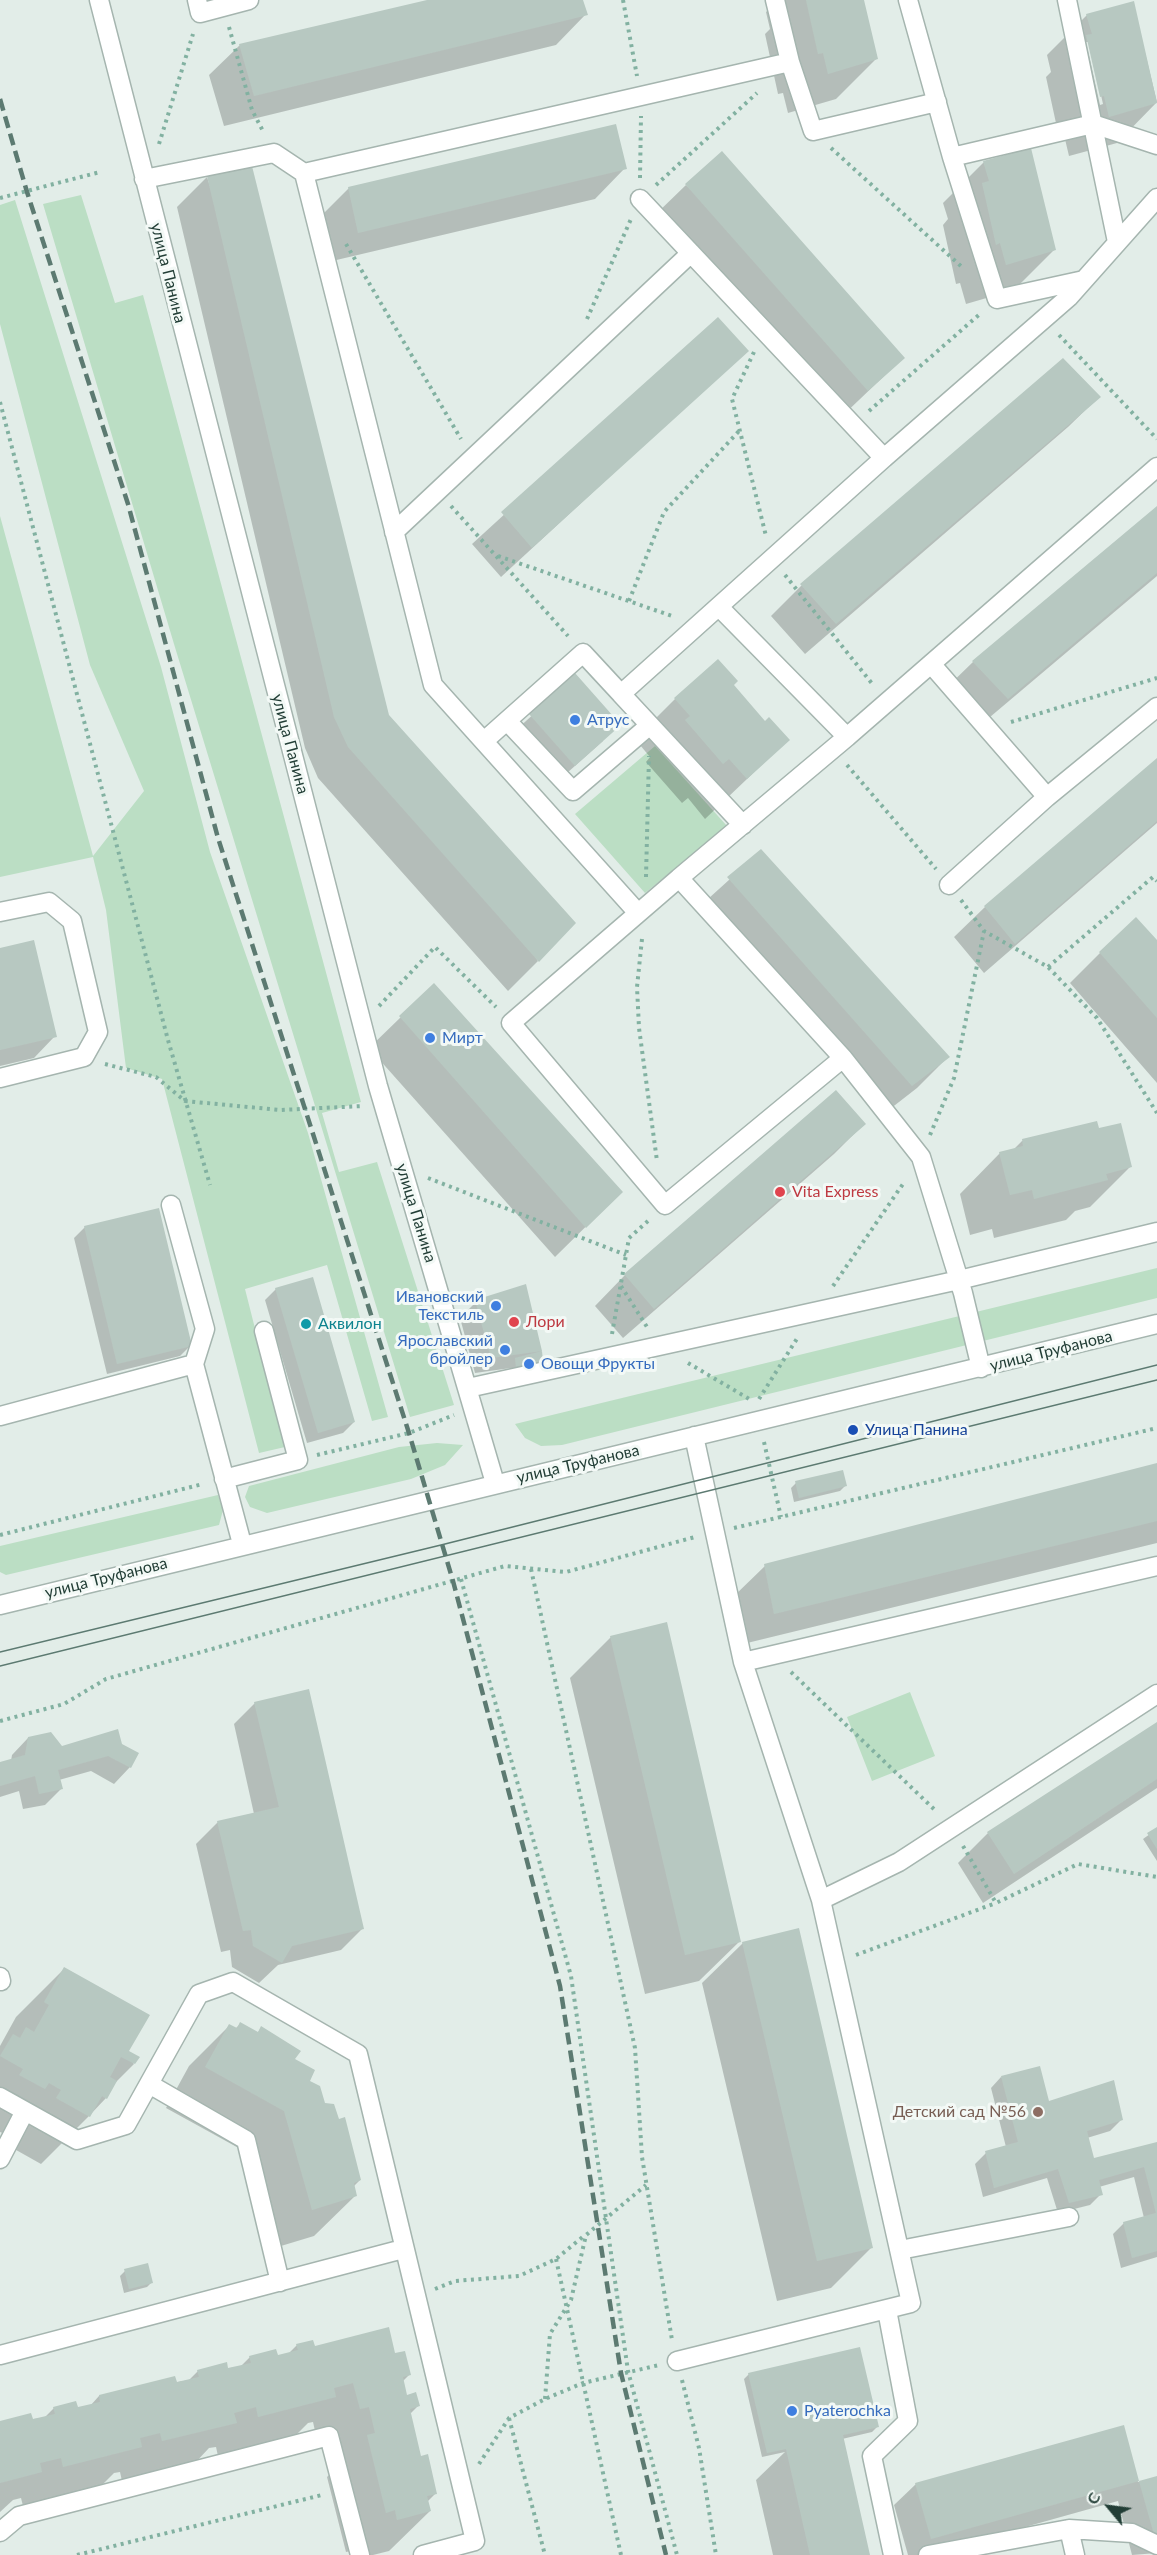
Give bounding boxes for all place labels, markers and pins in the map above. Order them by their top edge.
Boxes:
place label: Атрус [587,710,629,730]
marker: Атрус [568,713,582,727]
place label: Мирт [442,1028,483,1048]
marker: Мирт [423,1031,437,1045]
place label: Vita Express [792,1182,878,1202]
marker: Vita Express [773,1185,787,1199]
place label: Ивановский Текстиль [396,1287,484,1325]
marker: Ивановский Текстиль [489,1299,503,1313]
place label: Лори [526,1312,565,1332]
place label: Аквилон [318,1314,382,1334]
marker: Лори [507,1315,521,1329]
marker: Аквилон [299,1317,313,1331]
place label: Ярославский бройлер [397,1331,493,1369]
marker: Ярославский бройлер [498,1343,512,1357]
place label: Овощи Фрукты [541,1354,655,1374]
marker: Овощи Фрукты [522,1357,536,1371]
place label: Улица Панина [865,1420,968,1440]
marker: Улица Панина [846,1423,860,1437]
place label: Детский сад №56 [893,2102,1026,2122]
marker: Детский сад №56 [1031,2105,1045,2119]
place label: Pyaterochka [804,2401,891,2421]
marker: Pyaterochka [785,2404,799,2418]

